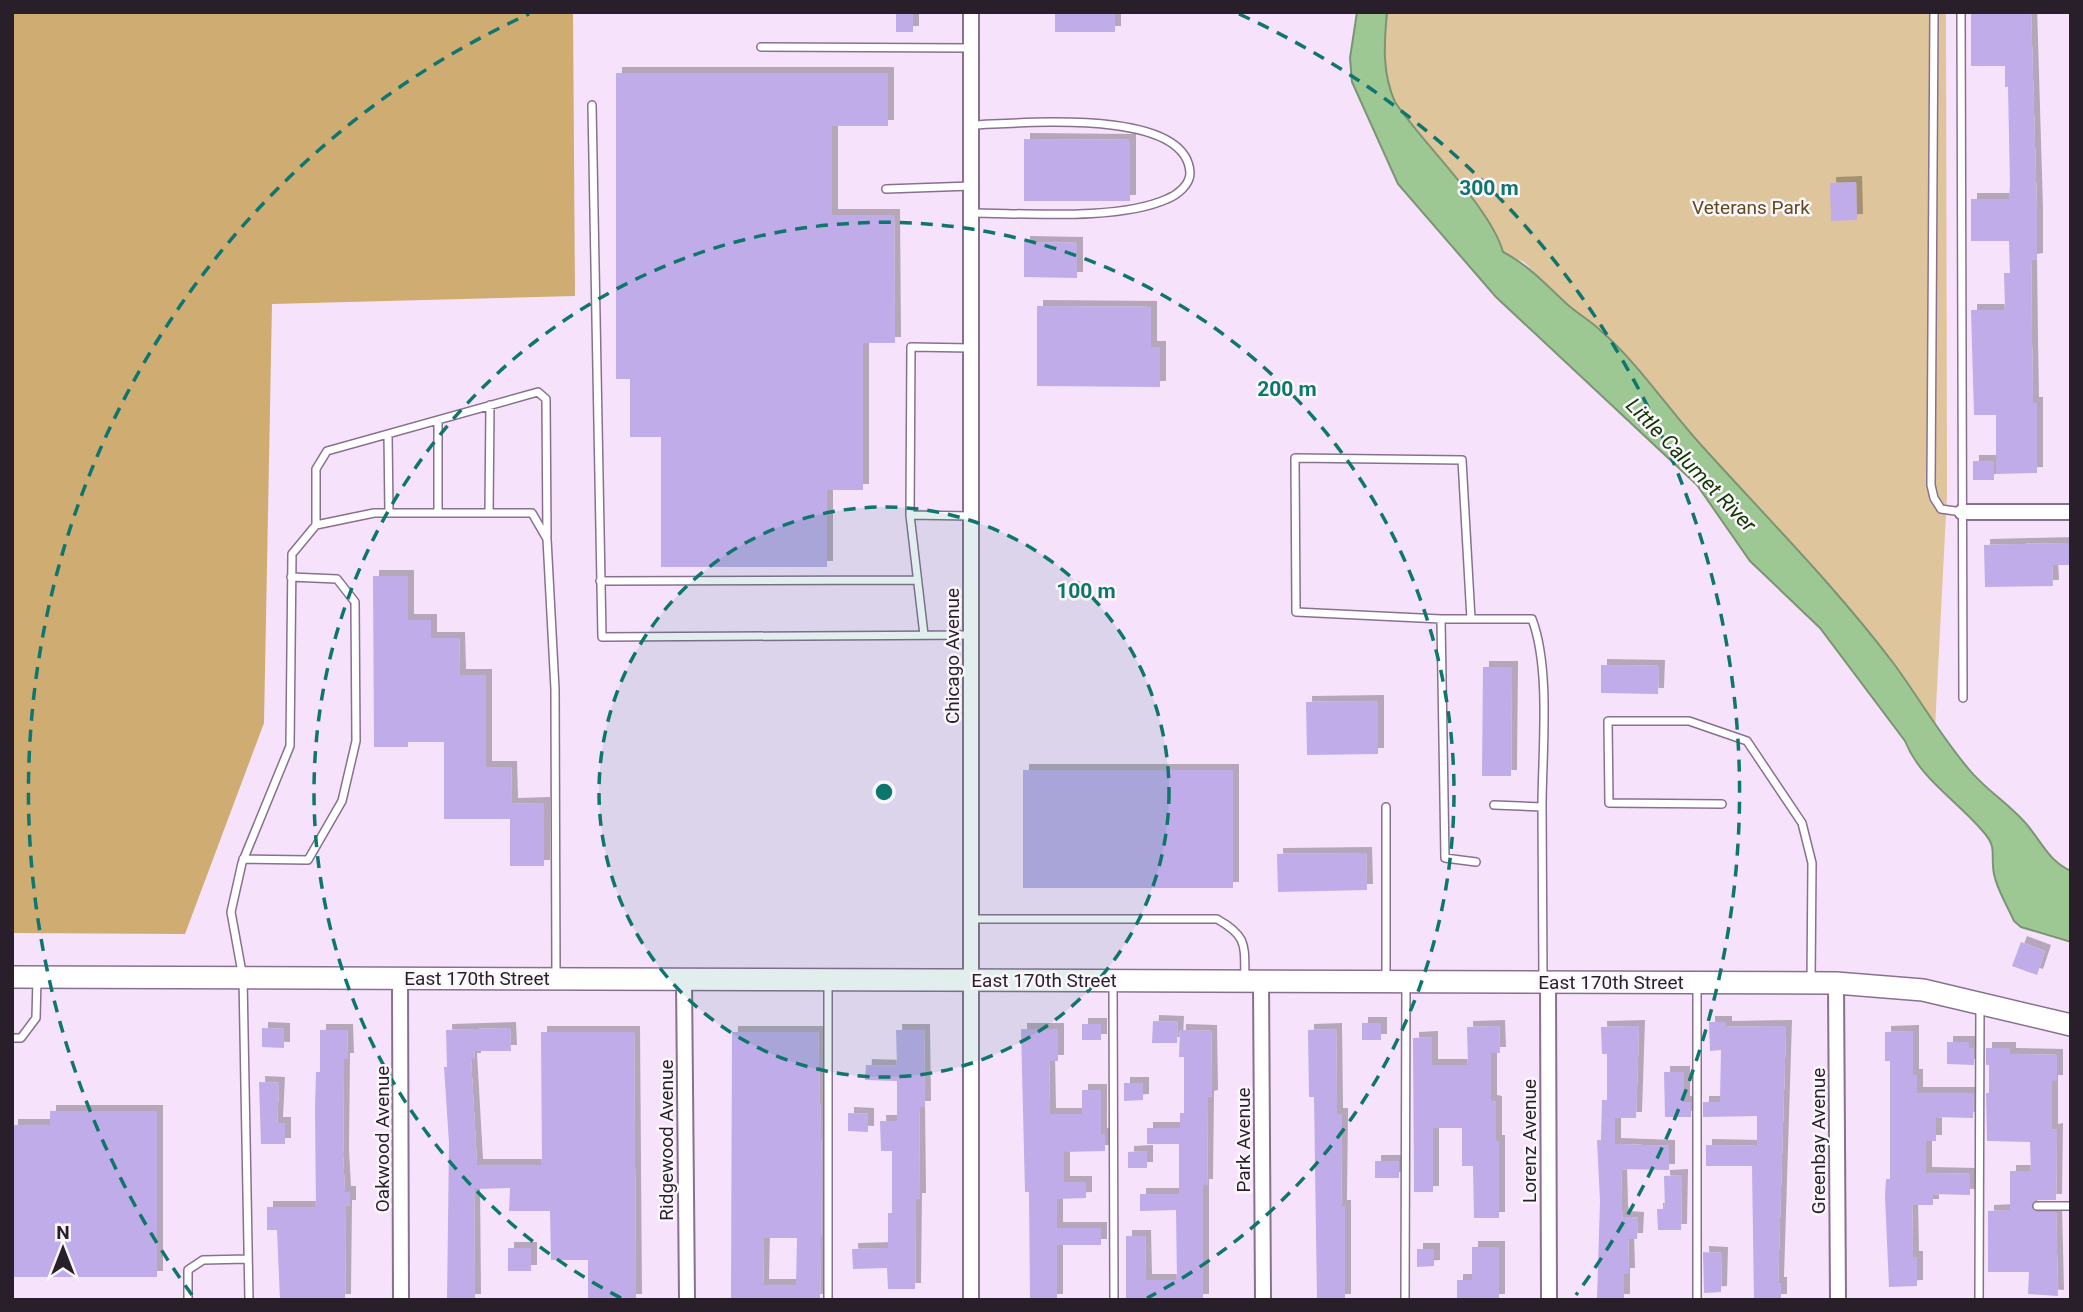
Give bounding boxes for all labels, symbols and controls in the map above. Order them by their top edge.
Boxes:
text: 300 m [1459,176,1519,200]
park label: Veterans Park [1692,196,1810,219]
text: 200 m [1257,377,1317,401]
water label: Little Calumet River [1621,393,1762,537]
text: 100 m [1056,579,1116,603]
street label: Chicago Avenue [941,588,964,724]
centre of rings [872,780,896,804]
street label: East 170th Street [404,967,550,990]
street label: East 170th Street [971,969,1117,992]
street label: East 170th Street [1538,971,1684,994]
street label: Ridgewood Avenue [655,1059,678,1221]
street label: Oakwood Avenue [371,1066,394,1212]
street label: Greenbay Avenue [1807,1068,1830,1214]
street label: Lorenz Avenue [1518,1079,1541,1203]
street label: Park Avenue [1232,1087,1255,1193]
north arrow [28,1214,98,1284]
text: N [56,1221,70,1244]

